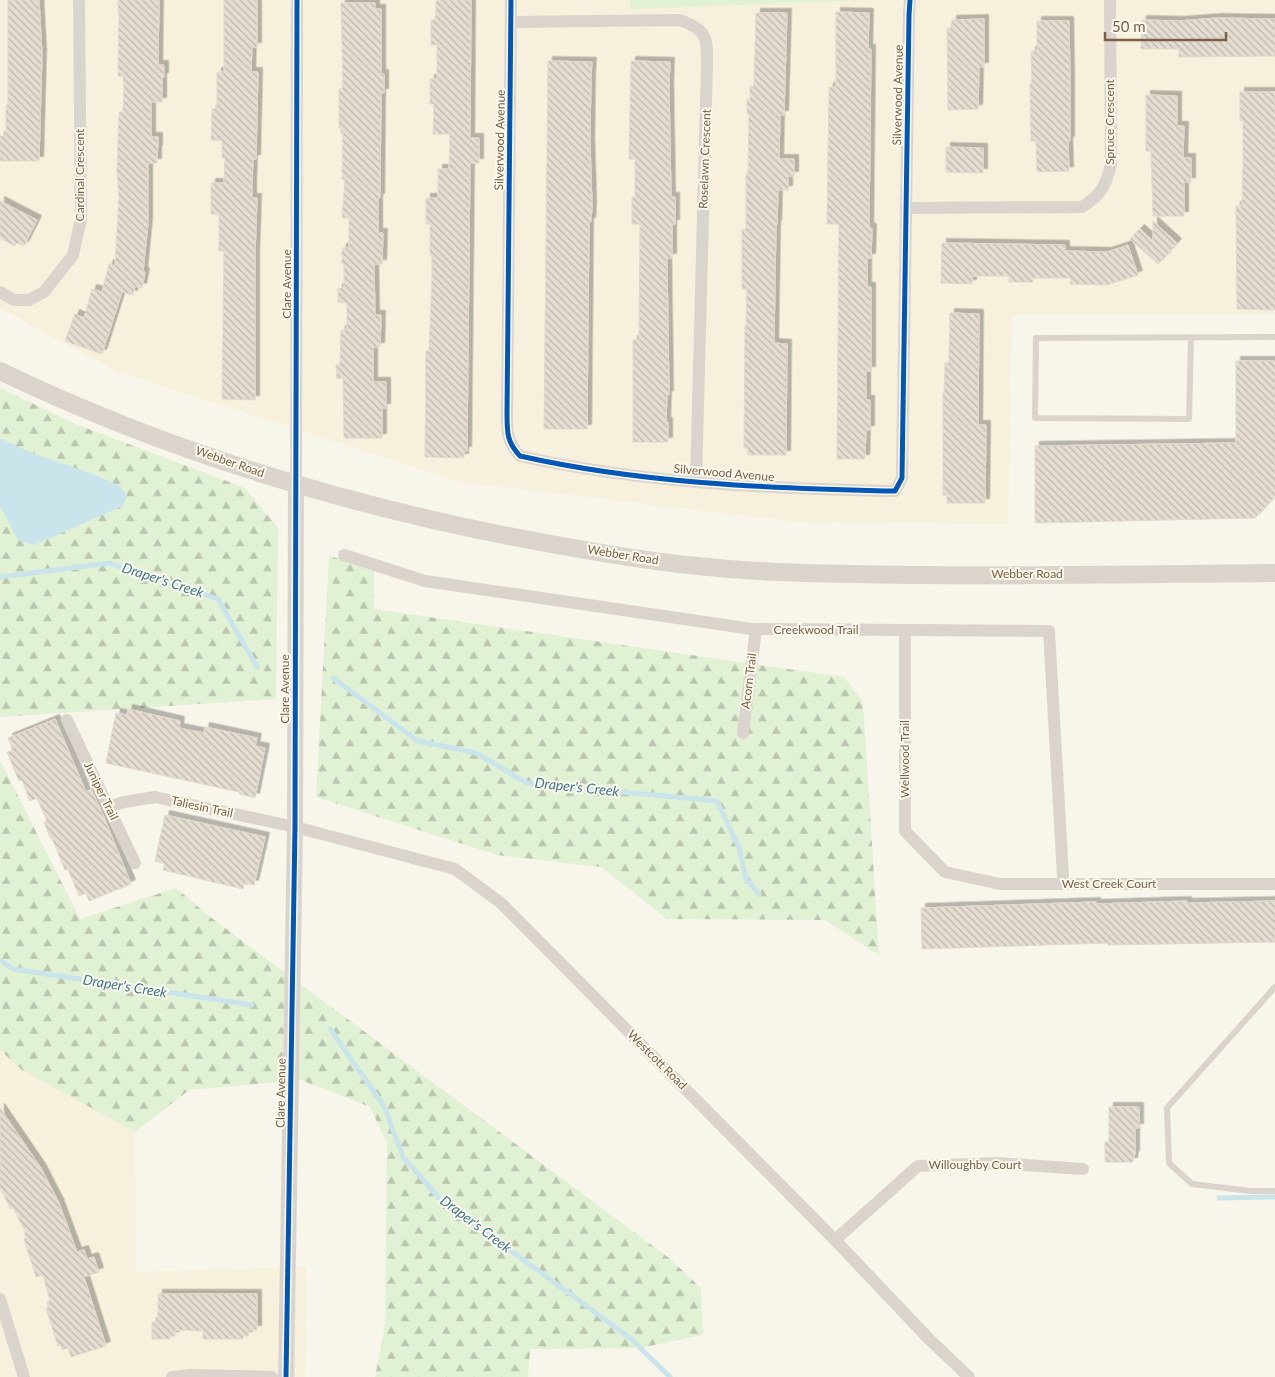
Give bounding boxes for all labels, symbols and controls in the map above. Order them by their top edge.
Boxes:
scale bar [1105,10,1226,42]
text: 50 m [1112,17,1146,35]
street label: Silverwood Avenue [889,44,906,146]
street label: Spruce Crescent [1102,78,1117,165]
street label: Silverwood Avenue [491,89,508,191]
street label: Roselawn Crescent [695,108,714,209]
street label: Cardinal Crescent [72,128,87,221]
street label: Clare Avenue [279,249,294,319]
street label: Webber Road [194,443,266,480]
street label: Silverwood Avenue [673,461,775,484]
street label: Webber Road [587,541,660,568]
water label: Draper's Creek [120,558,206,601]
street label: Webber Road [991,566,1063,581]
street label: Creekwood Trail [774,622,858,637]
street label: Acorn Trail [738,652,759,710]
street label: Clare Avenue [277,654,292,724]
street label: Wellwood Trail [897,720,912,798]
street label: Juniper Trail [81,759,122,822]
water label: Draper's Creek [534,774,621,799]
street label: Taliesin Trail [170,793,234,820]
street label: West Creek Court [1062,876,1157,891]
water label: Draper's Creek [82,970,169,1001]
street label: Westcott Road [625,1027,690,1092]
street label: Clare Avenue [272,1058,289,1128]
street label: Willoughby Court [929,1157,1022,1172]
water label: Draper's Creek [437,1191,516,1256]

